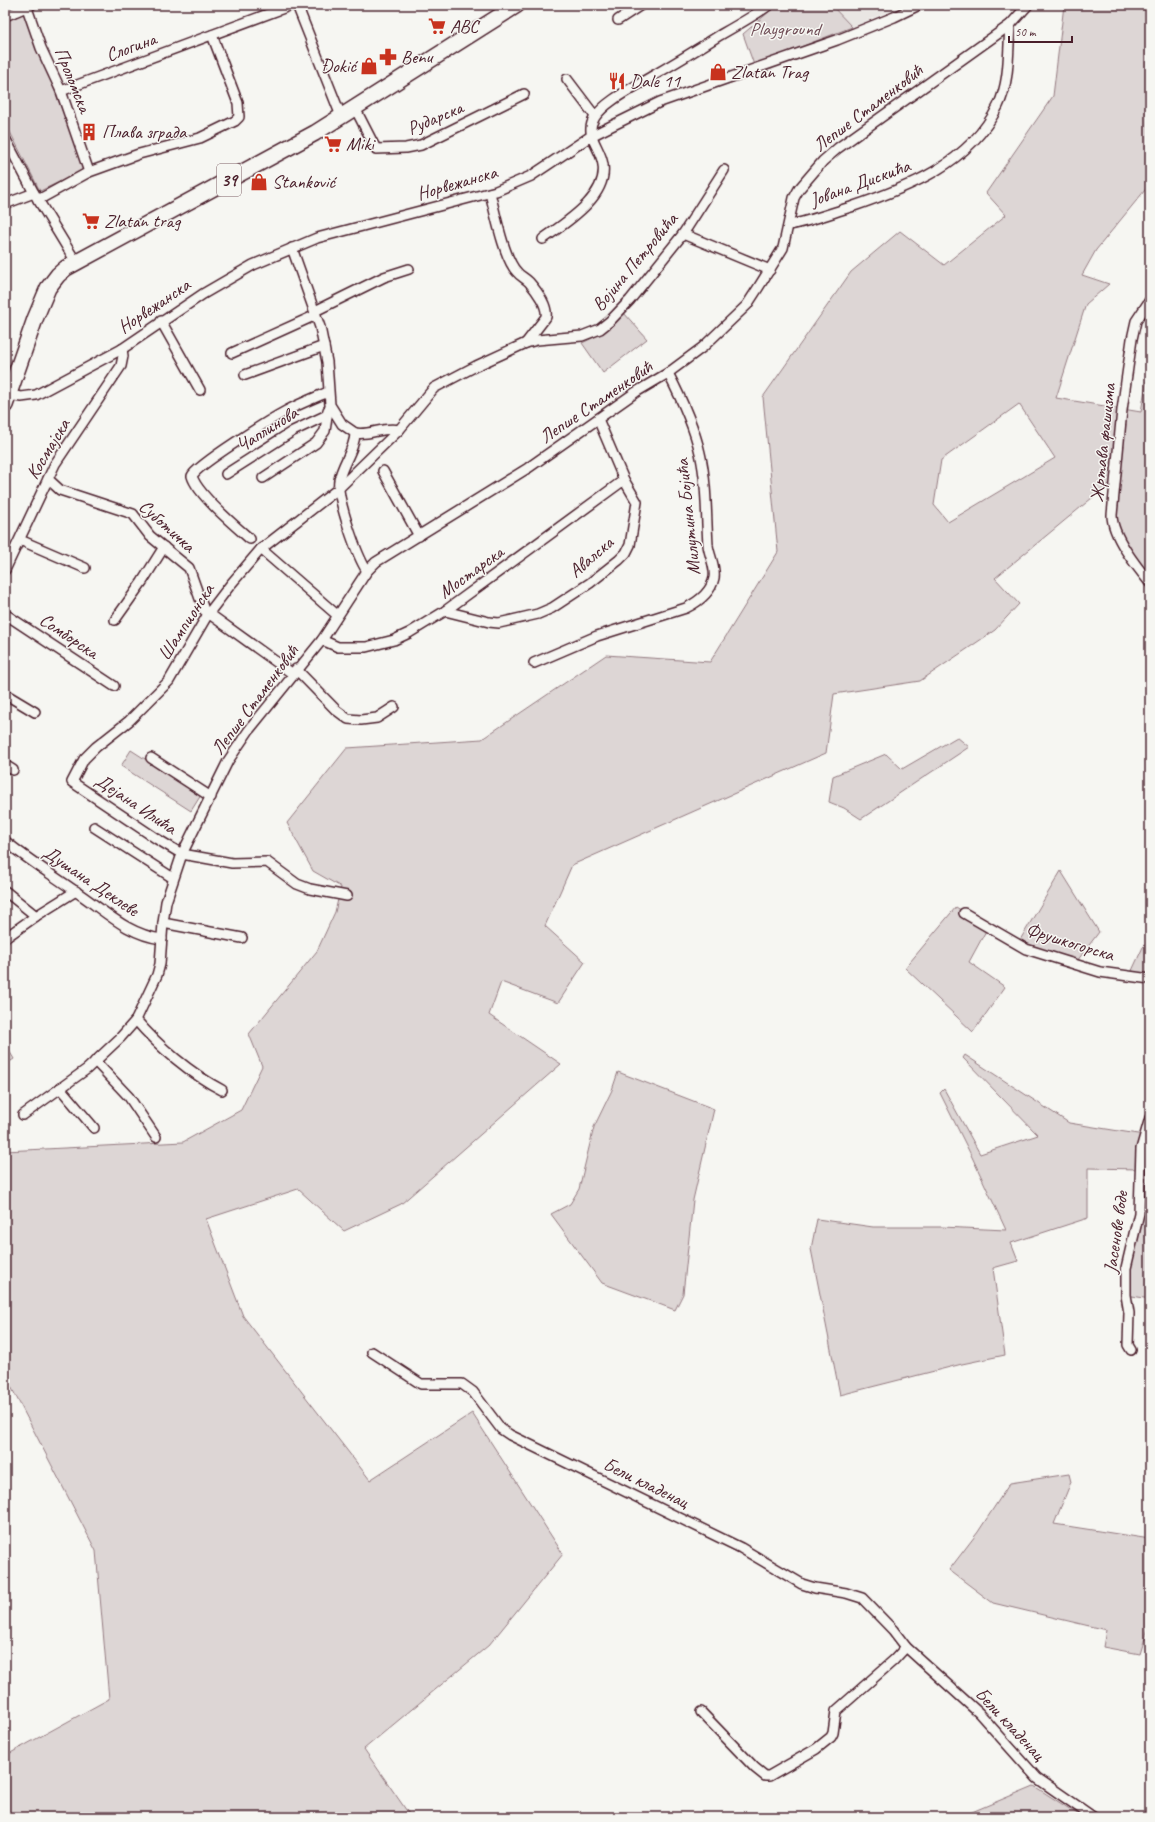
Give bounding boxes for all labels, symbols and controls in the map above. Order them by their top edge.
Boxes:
place label: ABC [450,14,481,38]
supermarket icon: ABC [427,16,447,36]
park label: Playground [750,17,823,41]
scale bar [1009,18,1072,44]
text: 50 m [1015,24,1037,40]
street label: Слогина [103,26,162,67]
street label: Проломска [49,44,98,118]
place label: Benu [401,45,435,69]
pharmacy icon: Benu [378,47,398,67]
place label: Đokić [321,54,358,78]
shop icon: Đokić [359,56,379,76]
street label: Лепше Стаменковић [808,58,928,157]
place label: Zlatan Trag [731,60,809,84]
shop icon: Zlatan Trag [708,62,728,82]
place label: Dale 11 [630,69,682,93]
restaurant icon: Dale 11 [607,71,627,91]
street label: Рударска [403,95,469,140]
place label: Плава зграда [102,120,188,144]
building icon: Плава зграда [79,122,99,142]
place label: Miki [346,132,376,156]
supermarket icon: Miki [323,134,343,154]
street label: Јована Дискића [806,153,915,213]
street label: Норвежанска [414,160,502,206]
road number: 39 [217,164,241,196]
place label: Stanković [272,170,337,194]
shop icon: Stanković [249,172,269,192]
street label: Војина Петровића [587,207,684,316]
place label: Zlatan trag [104,209,181,233]
supermarket icon: Zlatan trag [81,211,101,231]
street label: Норвежанска [113,272,196,339]
street label: Лепше Стаменковић [535,355,658,449]
street label: Жртава фашизма [1085,381,1121,503]
street label: Чаплинова [232,400,304,457]
street label: Космајска [21,413,76,484]
street label: Милутина Бојића [670,456,706,576]
street label: Суботичка [134,494,202,559]
street label: Авалска [564,530,619,583]
street label: Мостарска [434,539,510,604]
street label: Шампионска [152,578,221,665]
street label: Сомборска [35,608,105,666]
street label: Лепше Стаменковић [206,640,305,760]
street label: Дејана Илића [91,768,183,841]
street label: Душана Деклеве [39,840,145,923]
street label: Фрушкогорска [1023,917,1119,967]
street label: Јасенове воде [1098,1188,1134,1275]
street label: Бели кладенац [599,1452,694,1515]
street label: Бели кладенац [970,1682,1051,1767]

